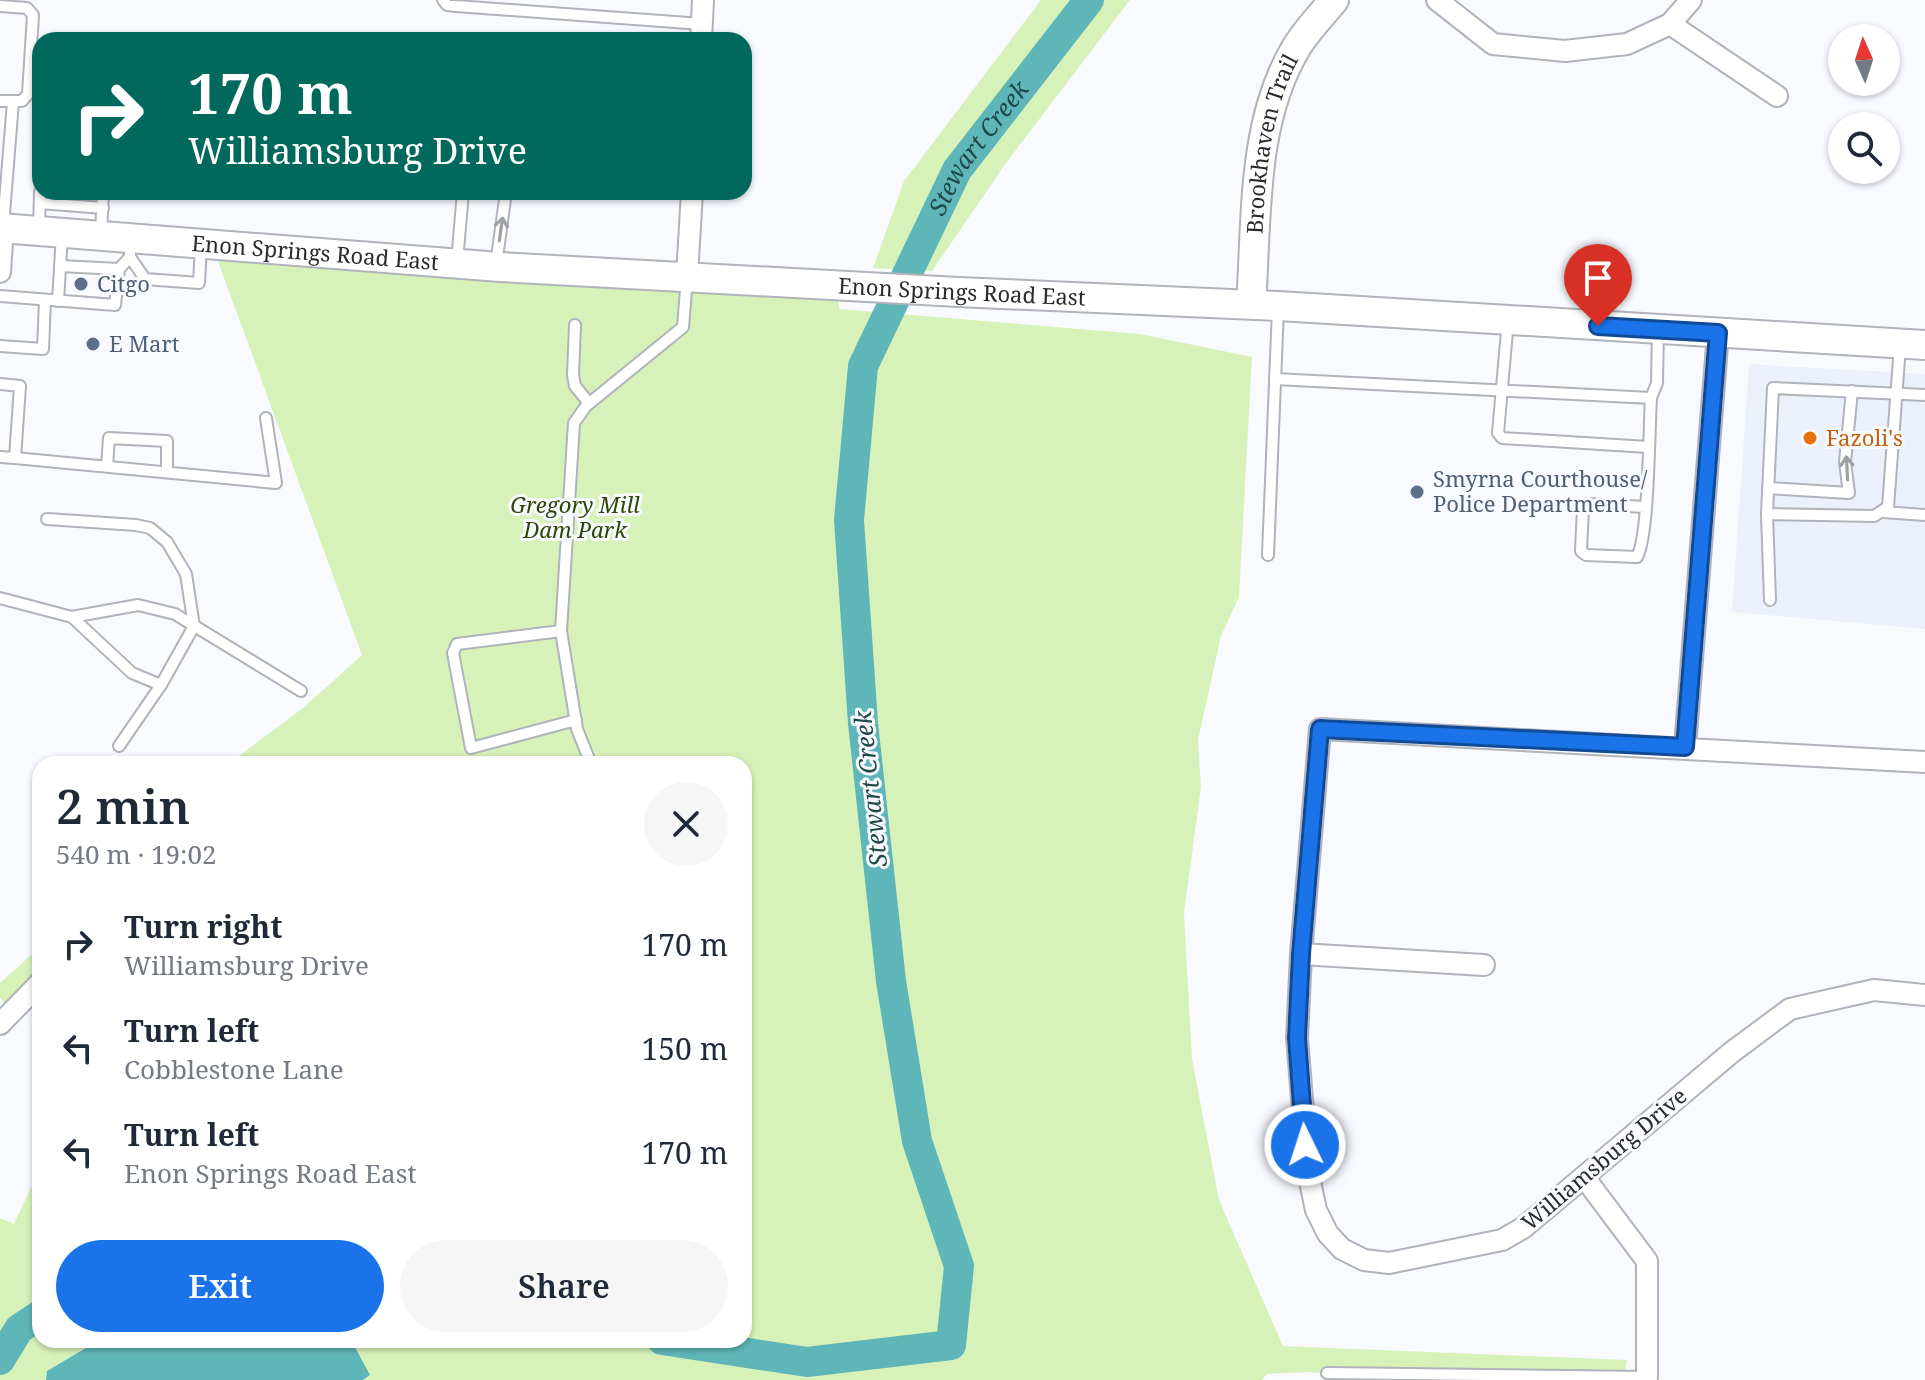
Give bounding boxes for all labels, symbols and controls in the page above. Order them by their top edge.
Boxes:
north arrow [1828,24,1900,96]
map controls [1828,24,1900,184]
street label: Brookhaven Trail [1238,48,1304,235]
text: 170 m [188,54,353,130]
icon: right [56,64,160,168]
water label: Stewart Creek [920,72,1036,220]
button: search [1828,112,1900,184]
text: Williamsburg Drive [188,126,527,175]
one-way arrow [494,217,509,242]
street label: Enon Springs Road East [190,227,440,276]
pin [1564,244,1632,326]
icon: arrive [1576,256,1620,300]
place label: Citgo [97,268,150,298]
street label: Enon Springs Road East [837,269,1087,312]
marker: Citgo [72,275,90,293]
place label: E Mart [109,328,180,358]
marker: E Mart [84,335,102,353]
place label: Fazoli's [1826,422,1903,452]
marker: Fazoli's [1801,429,1819,447]
one-way arrow [1839,455,1854,482]
place label: Smyrna Courthouse/ Police Department [1433,463,1648,518]
marker: Smyrna Courthouse/ Police Department [1408,483,1426,501]
park label: Gregory Mill Dam Park [510,489,640,544]
water label: Stewart Creek [845,708,894,869]
text: 2 min [56,773,190,838]
button: close [644,782,728,866]
text: 540 m · 19:02 [56,836,217,872]
text: Turn right [124,906,282,947]
icon: right [56,922,100,966]
text: 170 m [642,924,728,965]
text: Williamsburg Drive [124,947,369,983]
text: Turn left [124,1010,259,1051]
icon: left [56,1026,100,1070]
text: 150 m [642,1028,728,1069]
text: Cobblestone Lane [124,1051,344,1087]
street label: Williamsburg Drive [1514,1080,1692,1236]
position arrow [1263,1103,1347,1187]
text: Turn left [124,1114,259,1155]
icon: left [56,1130,100,1174]
text: 170 m [642,1132,728,1173]
text: Enon Springs Road East [124,1155,417,1191]
button: Exit [56,1240,384,1332]
button: Share [400,1240,728,1332]

